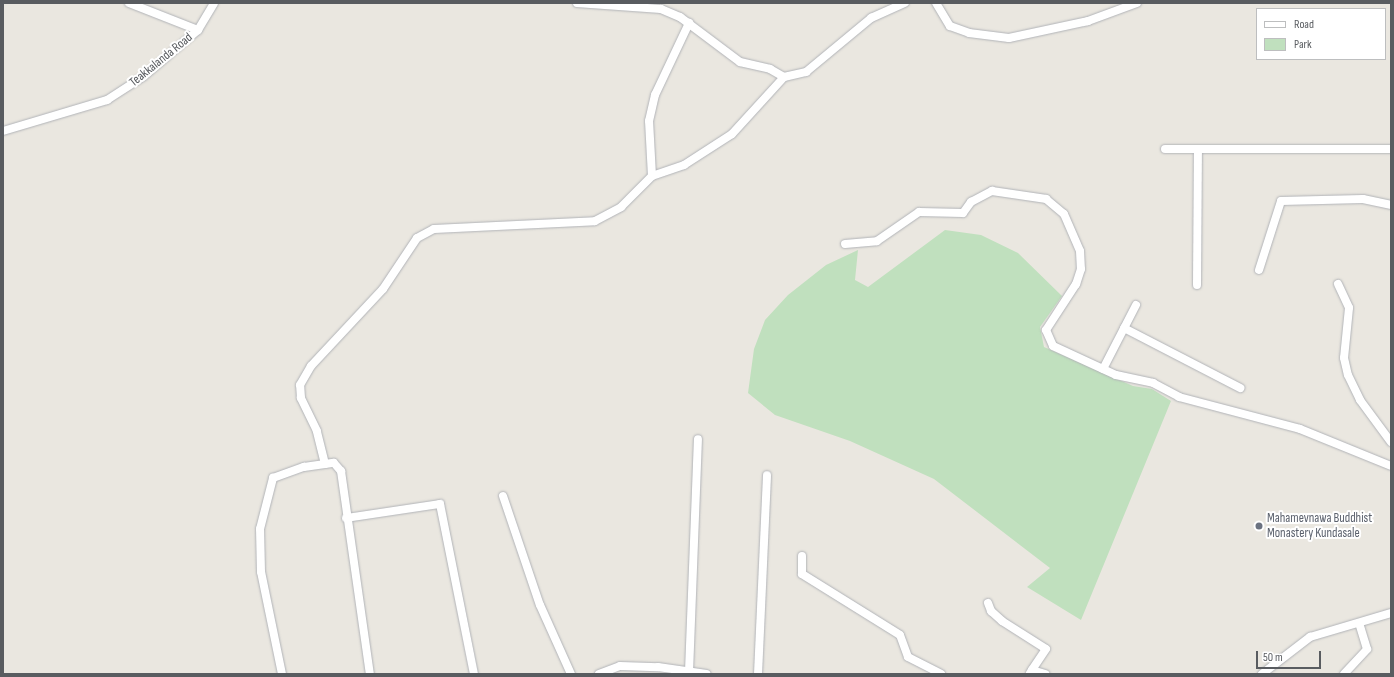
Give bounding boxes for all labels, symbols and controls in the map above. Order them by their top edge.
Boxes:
legend [1256,8,1386,60]
text: Road [1294,17,1314,32]
street label: Teakkalanda Road [126,30,196,90]
text: Park [1294,37,1312,52]
place label: Mahamevnawa Buddhist Monastery Kundasale [1267,511,1372,542]
marker: Mahamevnawa Buddhist Monastery Kundasale [1254,521,1264,531]
scale bar [1258,643,1323,669]
text: 50 m [1263,650,1283,665]

